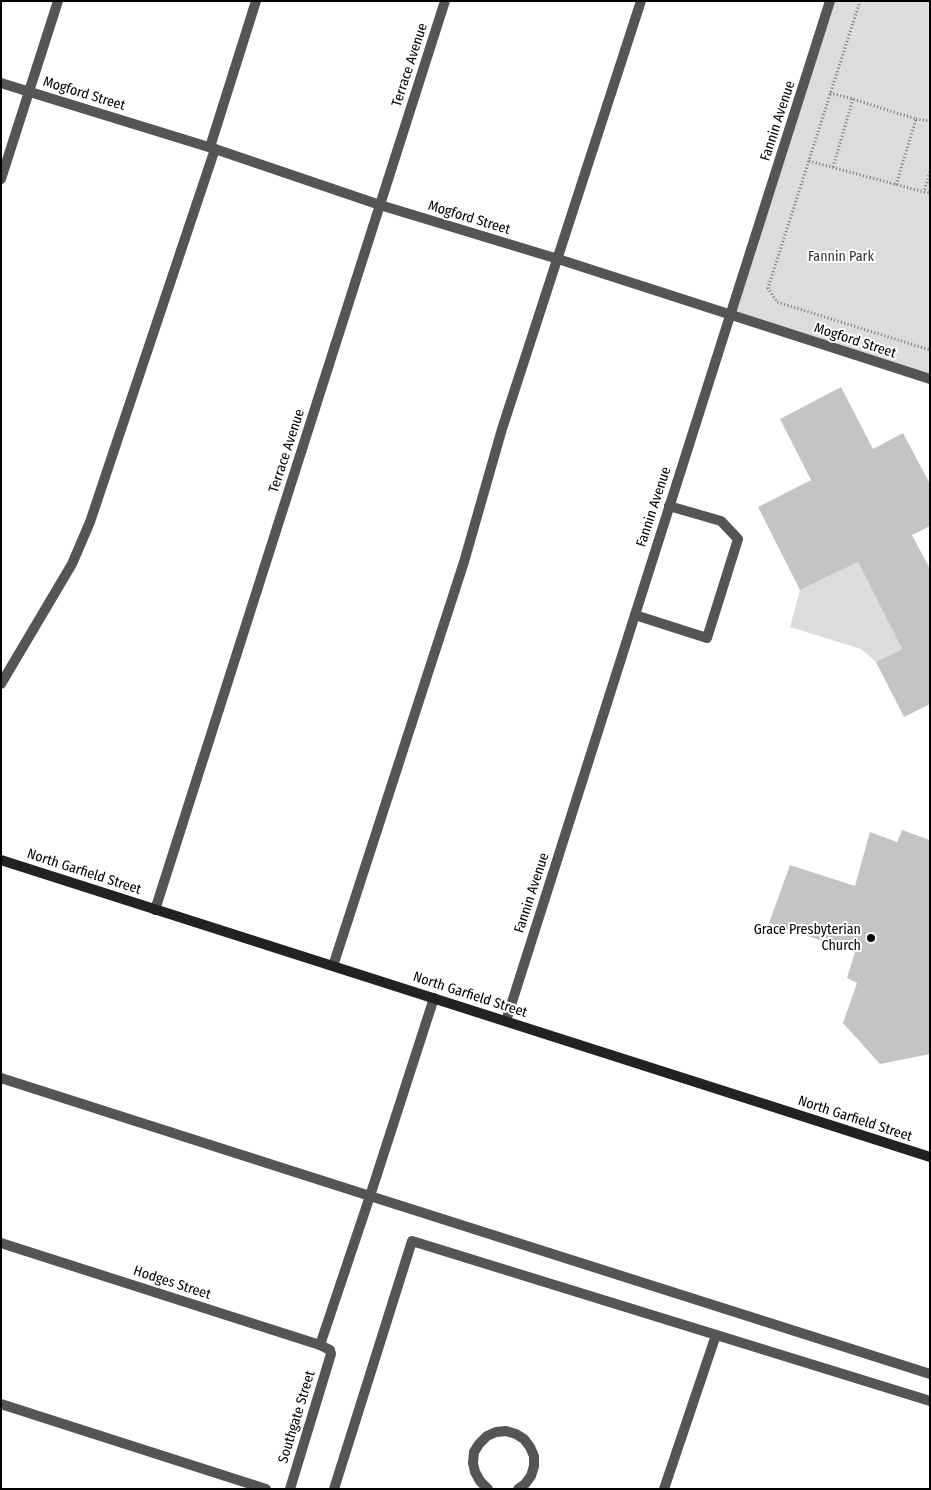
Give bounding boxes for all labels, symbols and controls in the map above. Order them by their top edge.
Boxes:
street label: Terrace Avenue [389,21,431,109]
street label: Mogford Street [41,74,127,114]
street label: Fannin Avenue [757,79,799,163]
street label: Mogford Street [426,198,512,238]
park label: Fannin Park [808,249,874,265]
street label: Mogford Street [812,320,898,362]
street label: Terrace Avenue [266,407,308,495]
street label: Fannin Avenue [633,465,675,549]
street label: North Garfield Street [25,846,143,898]
street label: Fannin Avenue [511,851,553,935]
place label: Grace Presbyterian Church [754,922,861,954]
marker: Grace Presbyterian Church [865,932,877,944]
street label: North Garfield Street [411,969,529,1021]
street label: North Garfield Street [796,1093,914,1145]
street label: Hodges Street [131,1263,213,1303]
street label: Southgate Street [275,1369,319,1465]

